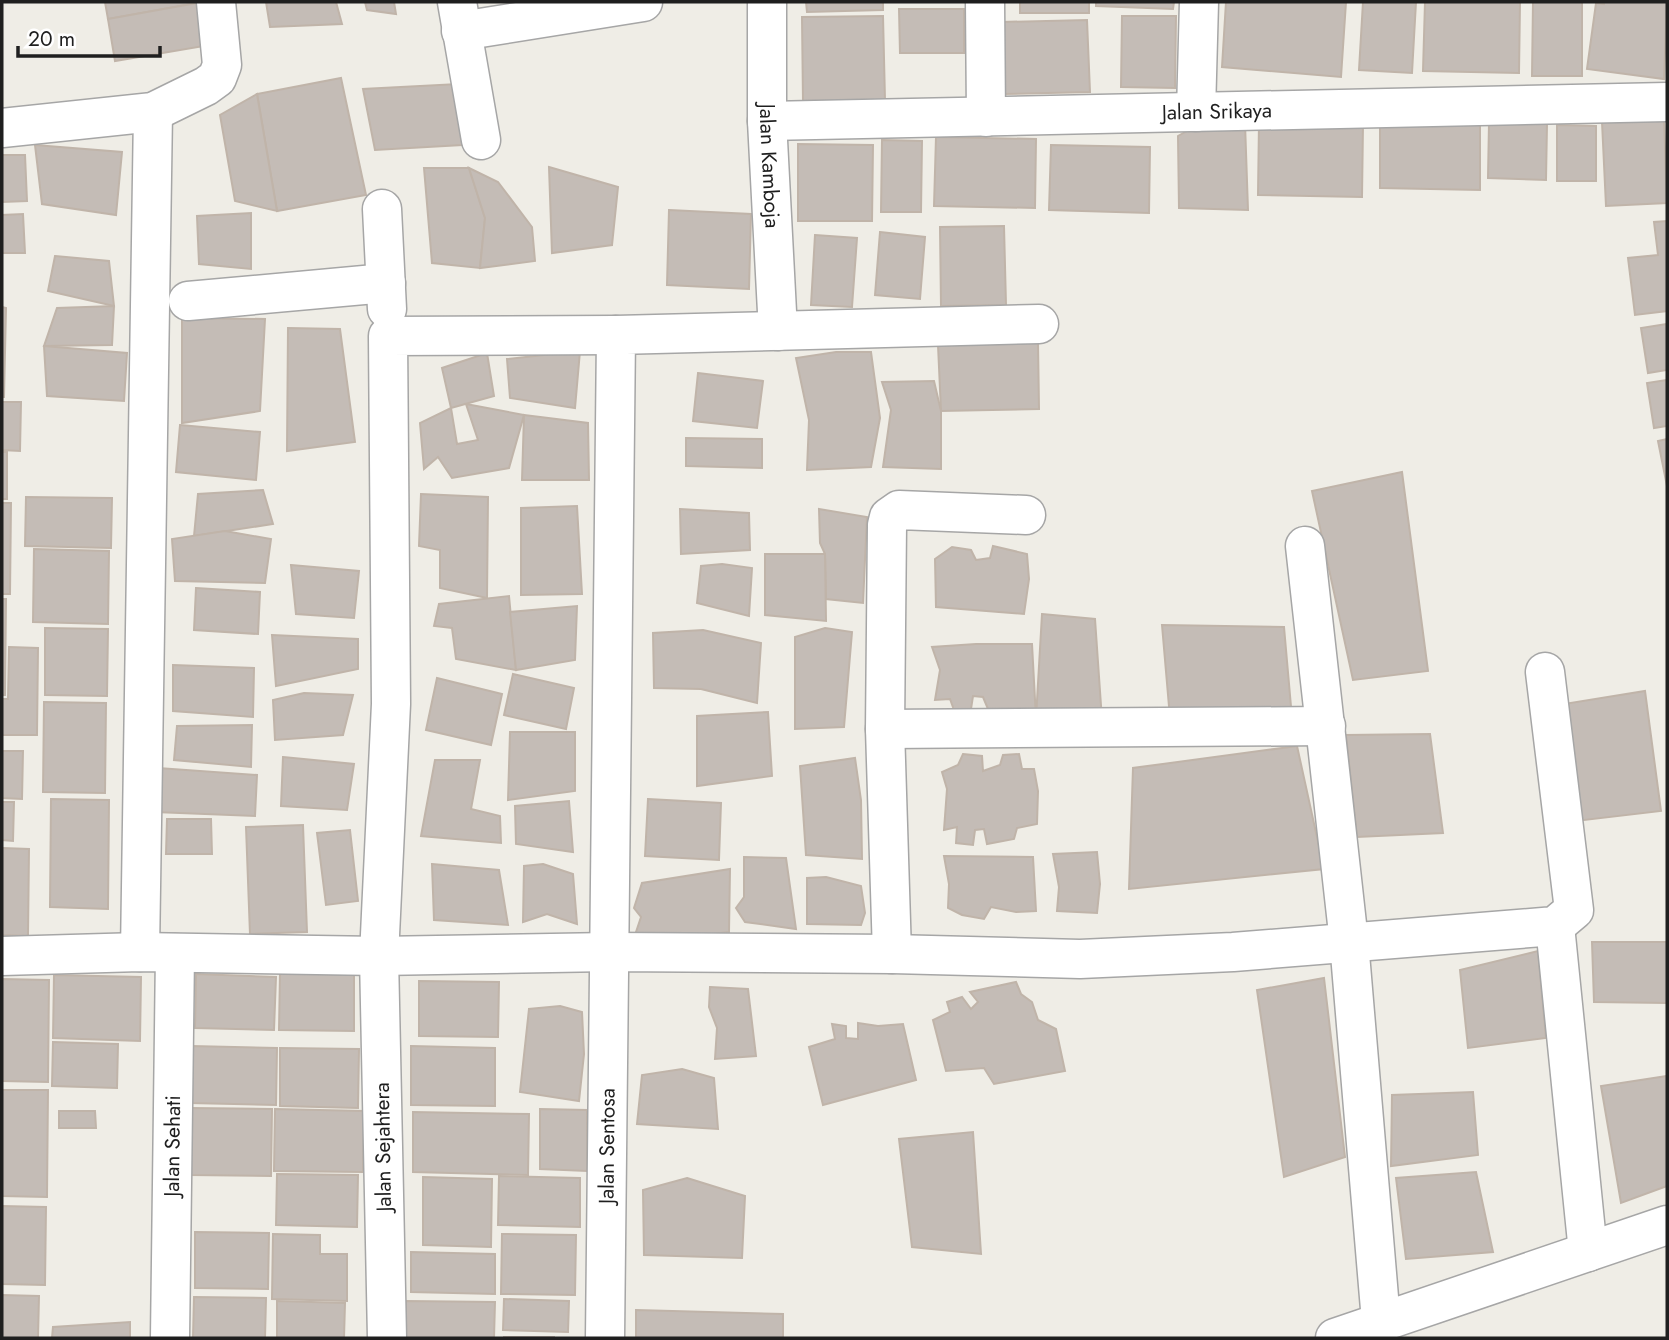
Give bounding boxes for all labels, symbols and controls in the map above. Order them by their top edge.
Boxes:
scale bar [18,14,159,58]
text: 20 m [28,24,75,54]
street label: Jalan Srikaya [1158,95,1272,128]
street label: Jalan Kamboja [752,101,788,229]
street label: Jalan Sejahtera [367,1082,399,1215]
street label: Jalan Sentosa [591,1088,623,1207]
street label: Jalan Sehati [157,1095,188,1200]

